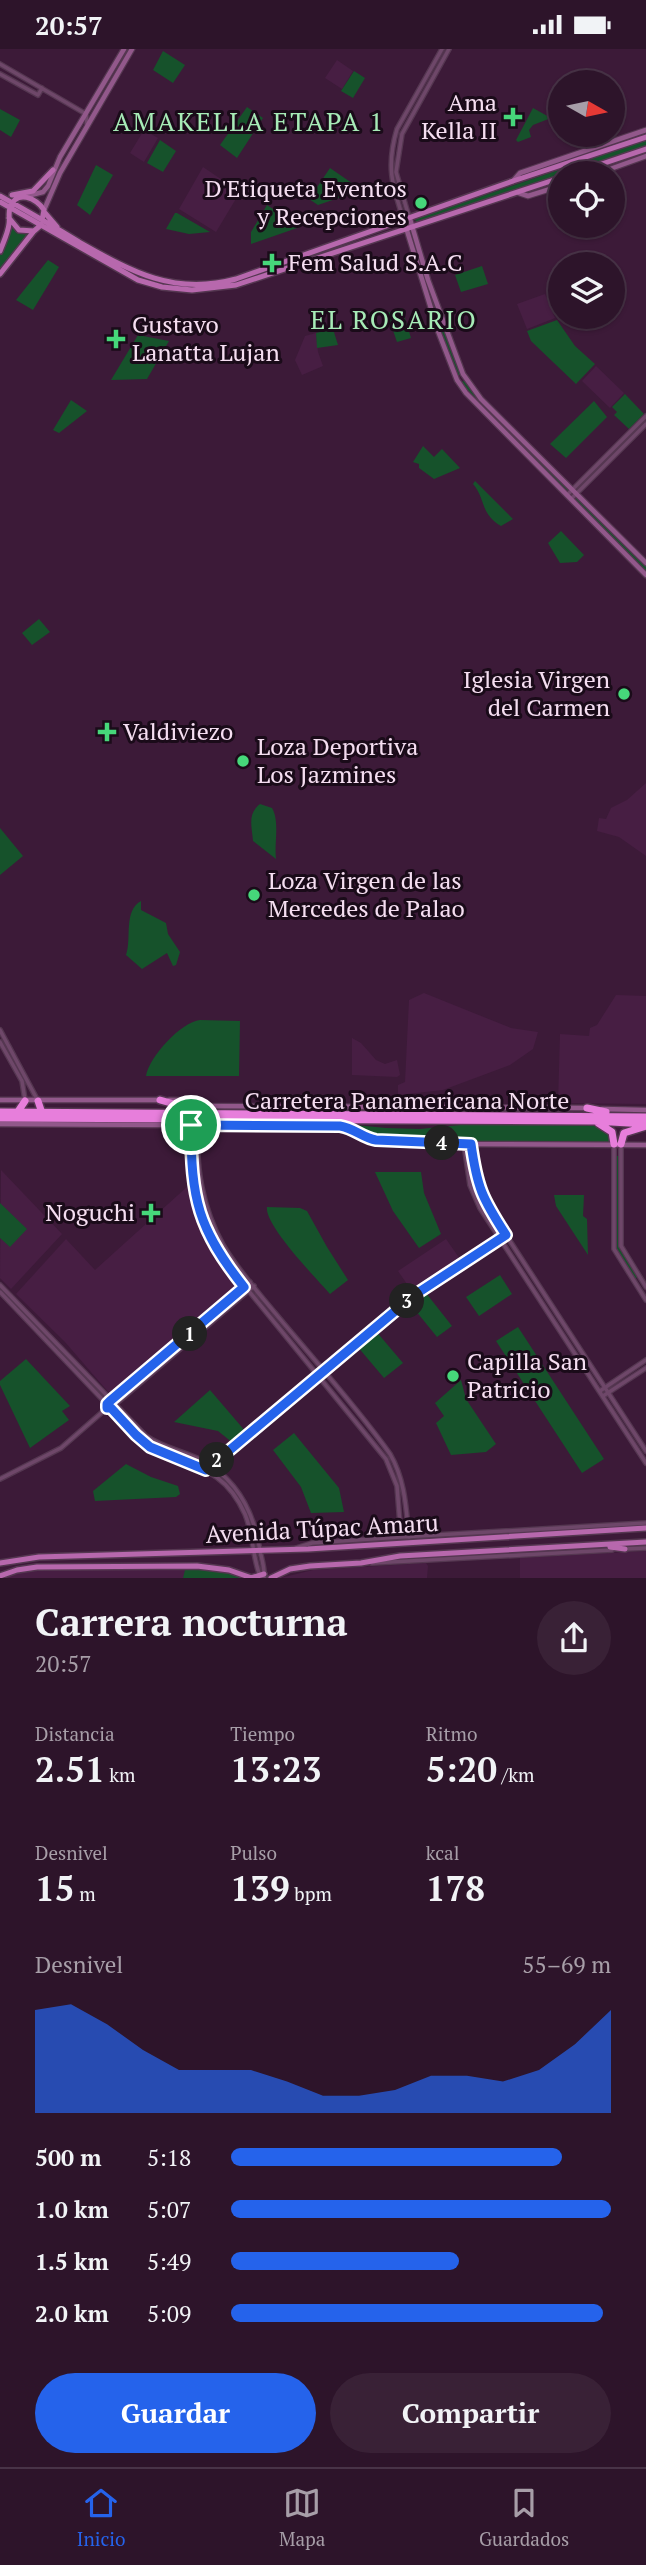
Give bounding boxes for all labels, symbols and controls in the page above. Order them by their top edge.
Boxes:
text: 20:57 [35,8,103,42]
north arrow [548,70,625,147]
map controls [548,70,625,329]
place label: Ama Kella II [421,86,497,146]
district label: AMAKELLA ETAPA 1 [113,104,385,138]
marker: Ama Kella II [503,107,523,127]
button: locate [548,161,625,238]
place label: D'Etiqueta Eventos y Recepciones [205,172,407,232]
marker: D'Etiqueta Eventos y Recepciones [413,195,429,211]
place label: Fem Salud S.A.C [288,246,462,278]
button: layers [548,252,625,329]
marker: Fem Salud S.A.C [262,253,282,273]
district label: EL ROSARIO [310,302,478,336]
place label: Gustavo Lanatta Lujan [132,308,280,368]
marker: Gustavo Lanatta Lujan [106,329,126,349]
place label: Iglesia Virgen del Carmen [463,663,610,723]
marker: Iglesia Virgen del Carmen [616,686,632,702]
place label: Valdiviezo [123,715,233,747]
marker: Valdiviezo [97,722,117,742]
place label: Loza Deportiva Los Jazmines [257,730,418,790]
marker: Loza Deportiva Los Jazmines [235,753,251,769]
place label: Loza Virgen de las Mercedes de Palao [268,864,465,924]
marker: Loza Virgen de las Mercedes de Palao [246,887,262,903]
street label: Carretera Panamericana Norte [245,1084,569,1116]
pin [161,1095,221,1155]
icon: arrive [172,1106,210,1144]
pin: 4 [424,1125,460,1161]
text: 4 [436,1130,447,1155]
place label: Noguchi [45,1196,135,1228]
marker: Noguchi [141,1203,161,1223]
pin: 3 [390,1283,424,1319]
text: 3 [401,1288,412,1313]
pin: 1 [172,1317,208,1351]
text: 1 [184,1321,195,1346]
place label: Capilla San Patricio [467,1345,587,1405]
marker: Capilla San Patricio [445,1368,461,1384]
pin: 2 [200,1443,234,1477]
text: 2 [211,1447,222,1472]
street label: Avenida Túpac Amaru [205,1506,440,1550]
text: Carrera nocturna [35,1597,348,1647]
button: share [537,1601,611,1675]
text: 20:57 [35,1648,92,1679]
text: Distancia [35,1721,115,1746]
text: Tiempo [230,1721,295,1746]
text: Ritmo [426,1721,477,1746]
text: 2.51 [35,1746,105,1792]
text: 13:23 [230,1746,321,1792]
text: 5:20 [426,1746,497,1792]
text: km [105,1762,136,1787]
text: /km [497,1762,534,1787]
text: Desnivel [35,1840,108,1865]
text: Pulso [230,1840,277,1865]
text: kcal [426,1840,459,1865]
text: 15 [35,1865,75,1911]
text: 139 [230,1865,290,1911]
text: 178 [426,1865,485,1911]
text: m [75,1881,96,1906]
text: bpm [290,1881,332,1906]
text: Desnivel [35,1949,123,1980]
text: 55–69 m [522,1949,611,1980]
text: 500 m [35,2142,101,2173]
text: 5:18 [147,2142,191,2173]
text: 1.0 km [35,2194,109,2225]
text: 5:07 [147,2194,191,2225]
text: 1.5 km [35,2246,109,2277]
text: 5:49 [147,2246,191,2277]
text: 2.0 km [35,2298,109,2329]
text: 5:09 [147,2298,191,2329]
button: Guardar [35,2373,316,2453]
button: Compartir [330,2373,611,2453]
tab: Inicio [77,2484,126,2551]
tab: Mapa [279,2484,325,2551]
tab: Guardados [479,2484,569,2551]

